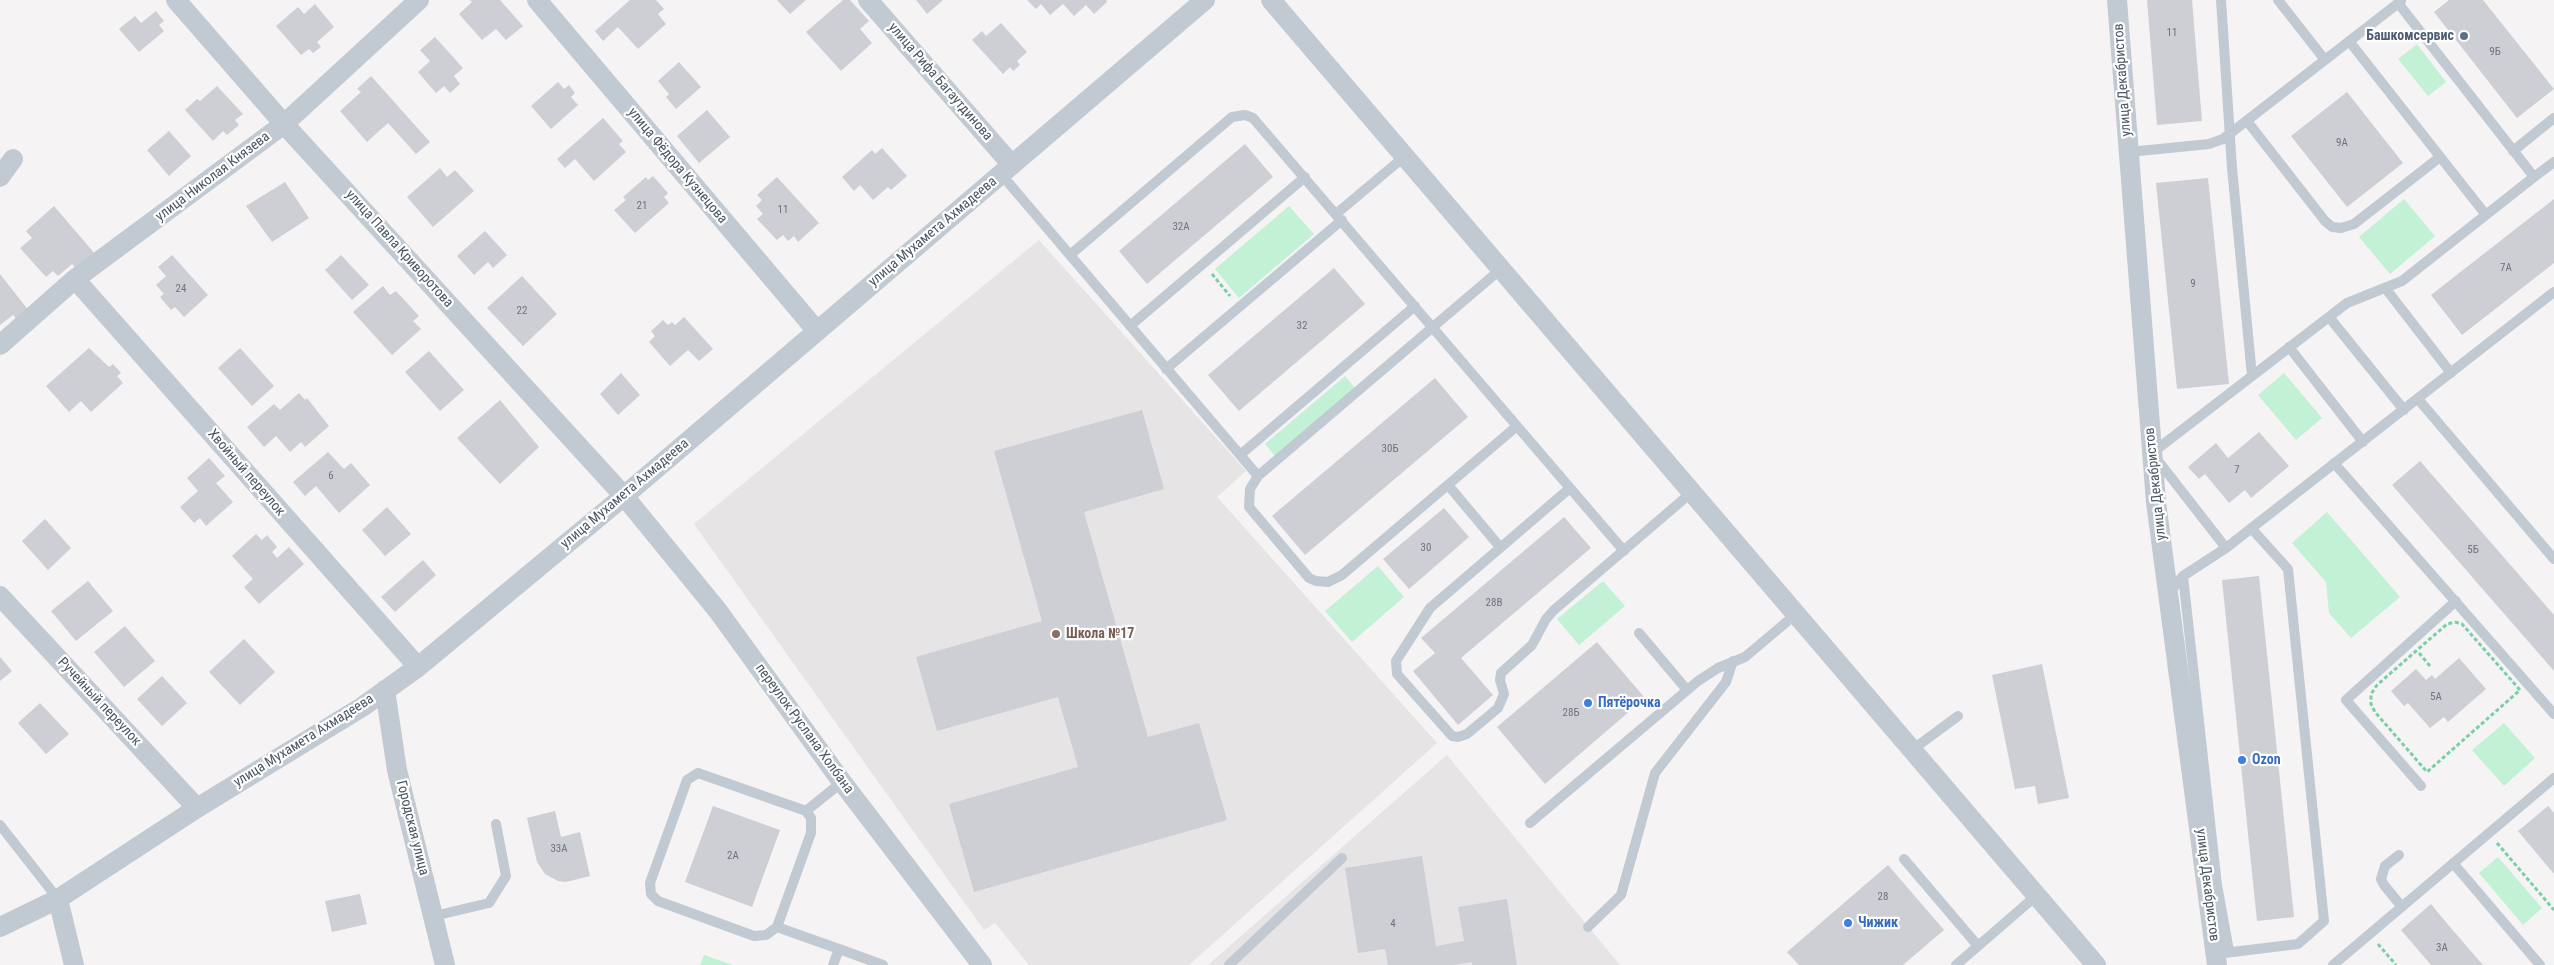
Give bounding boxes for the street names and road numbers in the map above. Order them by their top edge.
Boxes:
street label: улица Рифа Багаутдинова [884,20,996,144]
street label: улица Декабристов [2111,23,2135,137]
street label: улица Фёдора Кузнецова [624,105,730,227]
street label: улица Николая Князева [153,129,273,225]
street label: улица Мухамета Ахмадеева [866,174,1000,290]
street label: улица Павла Криворотова [342,187,456,311]
street label: Хвойный переулок [204,426,288,520]
street label: улица Декабристов [2142,427,2170,541]
street label: улица Мухамета Ахмадеева [558,436,692,552]
street label: Ручейный переулок [54,654,144,750]
street label: переулок Руслана Холбана [751,661,857,797]
street label: улица Мухамета Ахмадеева [231,691,377,791]
street label: Городская улица [392,779,432,877]
street label: улица Декабристов [2192,828,2222,942]

